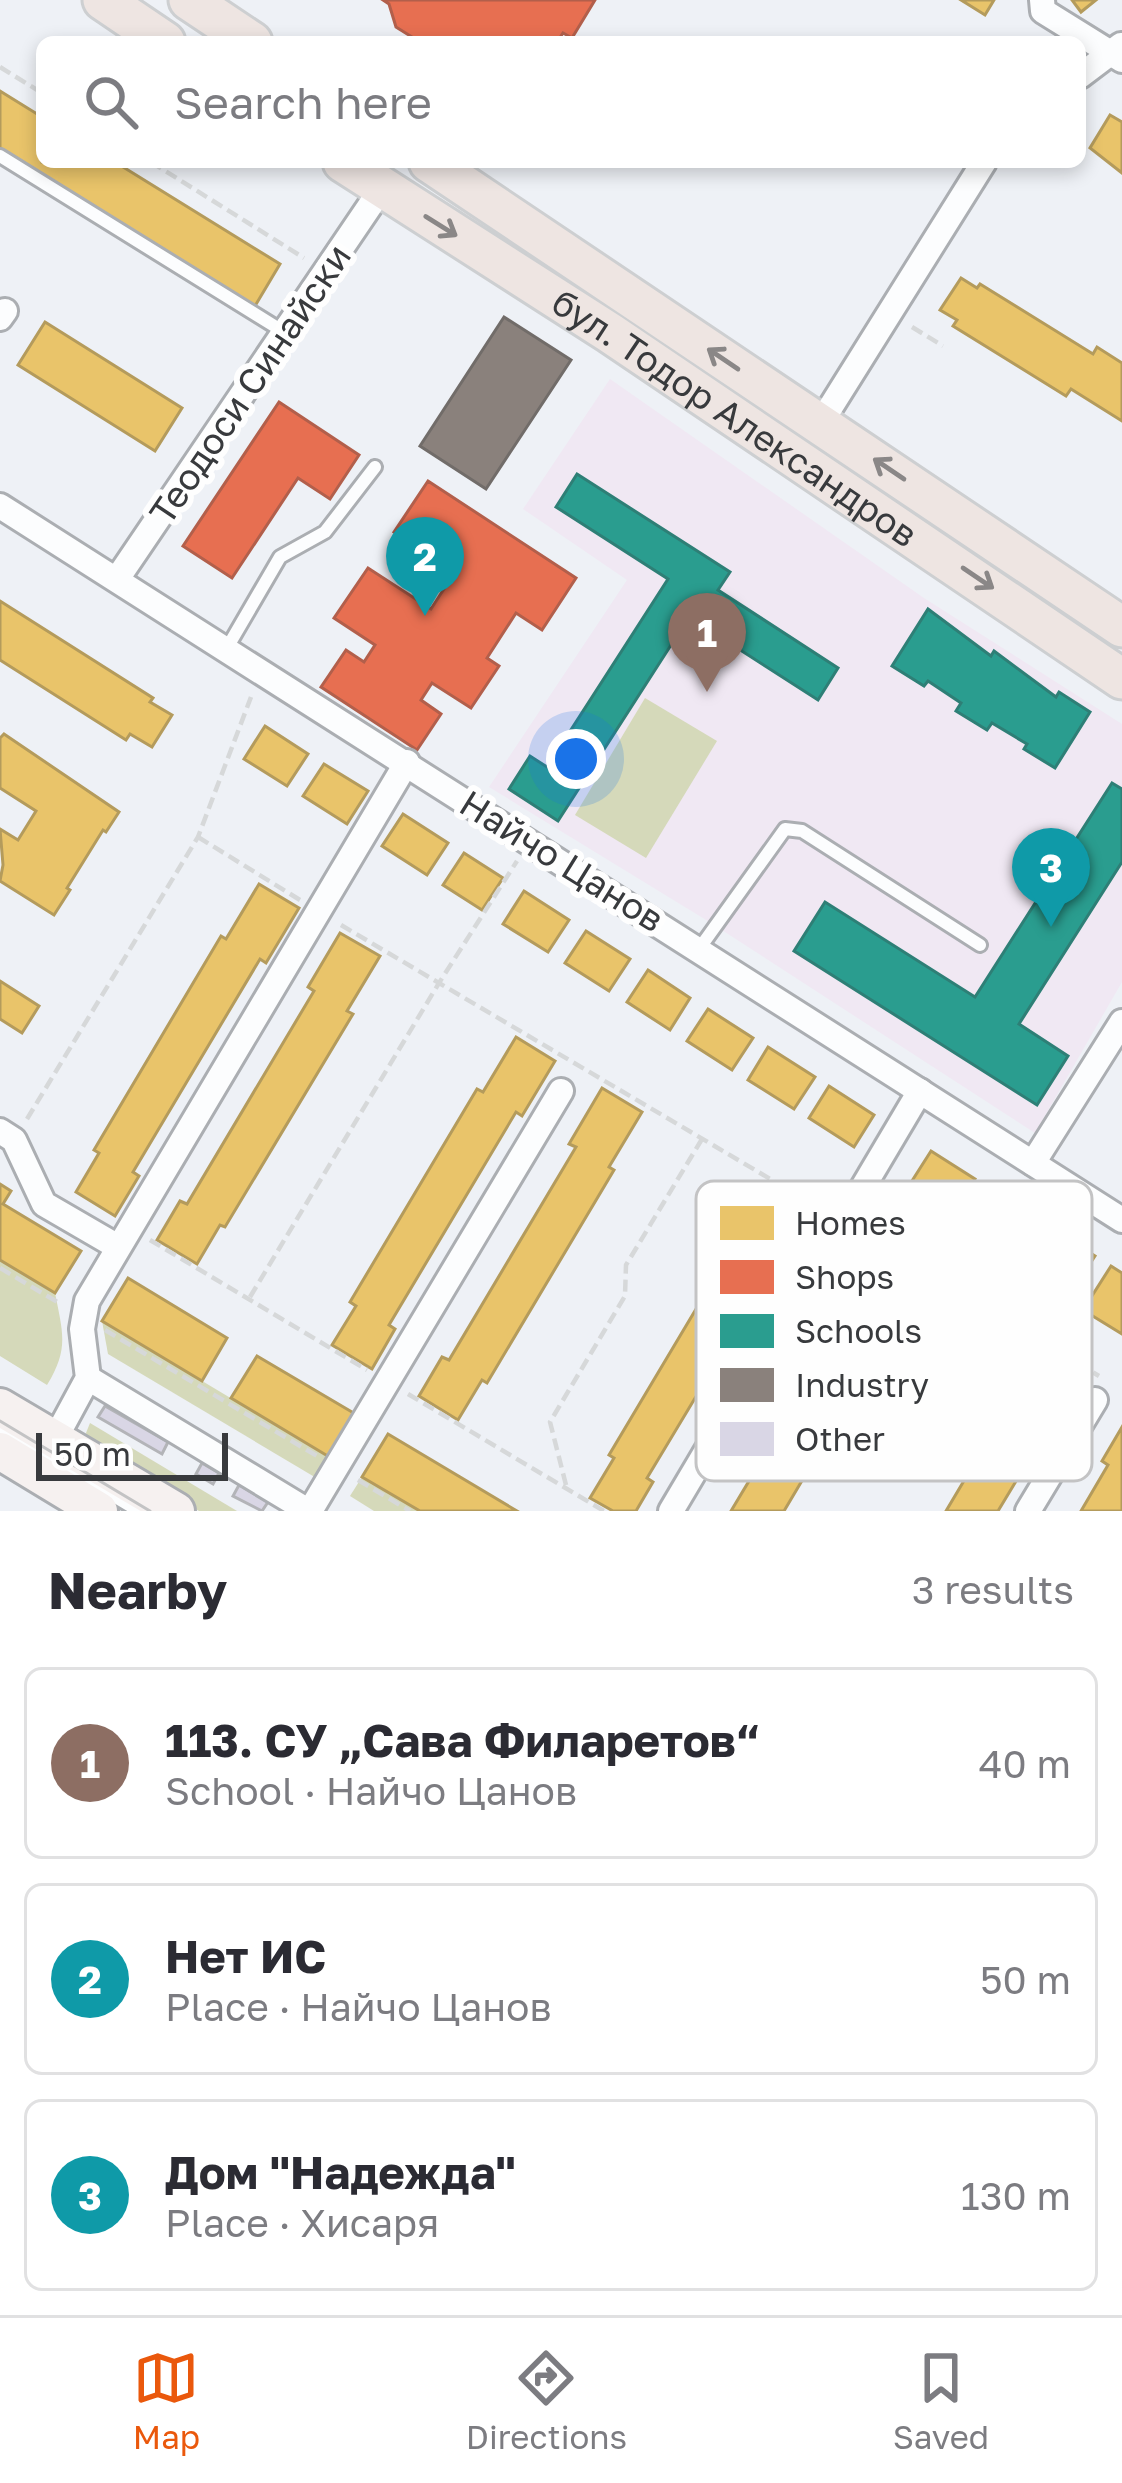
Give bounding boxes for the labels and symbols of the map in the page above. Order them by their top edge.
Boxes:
one-way arrow [424,214,458,238]
street label: Теодоси Синайски [140,236,359,532]
street label: бул. Тодор Александров [545,280,926,555]
one-way arrow [707,346,741,371]
one-way arrow [872,456,906,481]
pin: 2 [386,517,464,616]
one-way arrow [961,566,995,591]
pin: 1 [668,593,746,692]
your location [546,729,606,789]
street label: Найчо Цанов [452,781,672,940]
pin: 3 [1012,828,1090,927]
legend [696,1181,1092,1481]
text: Homes [795,1203,906,1242]
text: Shops [795,1257,894,1296]
text: Schools [795,1311,922,1350]
text: Industry [795,1365,929,1404]
text: Other [795,1419,885,1458]
scale bar [36,1427,228,1480]

